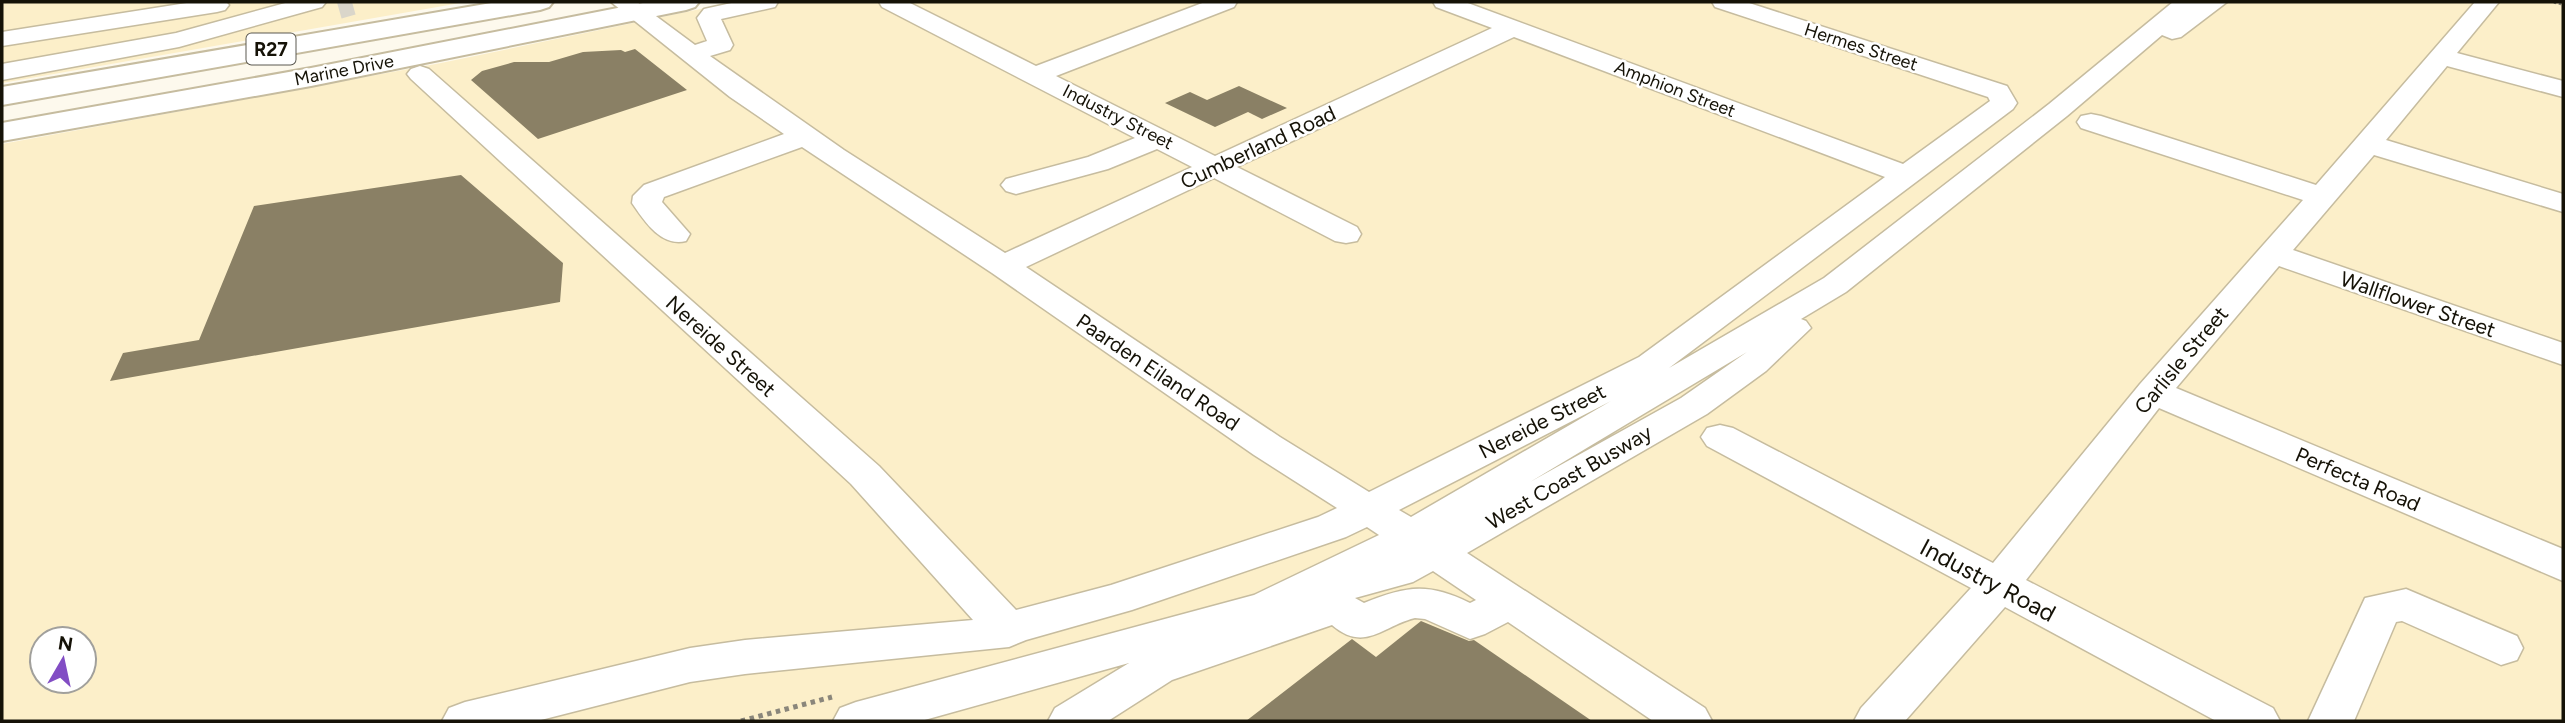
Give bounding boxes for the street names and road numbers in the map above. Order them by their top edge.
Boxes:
street label: Hermes Street [1802,18,1921,76]
road number: R27 [246,34,296,64]
street label: Marine Drive [293,50,396,90]
street label: Amphion Street [1611,56,1739,122]
street label: Industry Street [1059,80,1177,154]
street label: Cumberland Road [1176,100,1340,194]
street label: Wallflower Street [2337,266,2499,342]
street label: Nereide Street [661,290,781,402]
street label: Carlisle Street [2129,301,2233,419]
street label: Paarden Eiland Road [1072,308,1244,436]
street label: Nereide Street [1474,378,1610,464]
street label: West Coast Busway [1482,419,1656,535]
street label: Perfecta Road [2292,441,2424,517]
street label: Industry Road [1915,532,2061,628]

